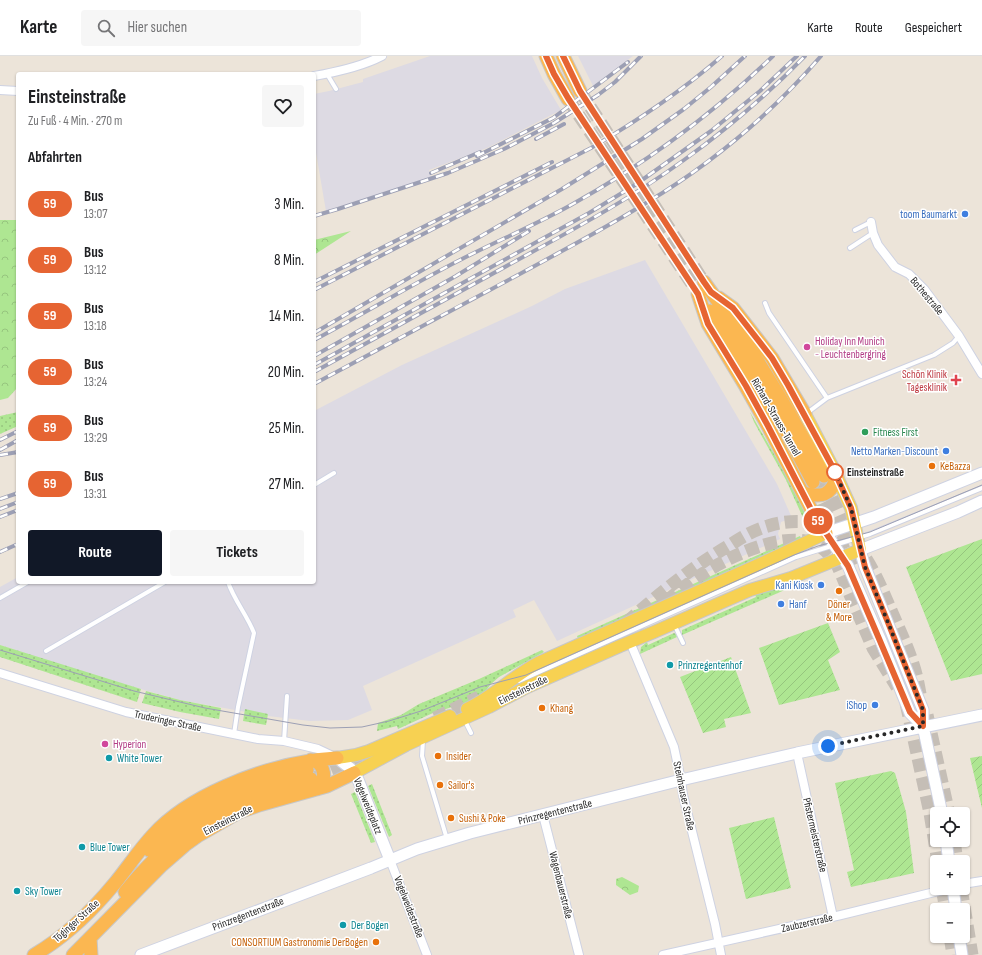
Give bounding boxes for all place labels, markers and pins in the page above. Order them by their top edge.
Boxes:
place label: toom Baumarkt [900,208,958,221]
marker: toom Baumarkt [960,209,970,219]
place label: Holiday Inn Munich - Leuchtenbergring [815,335,886,361]
marker: Holiday Inn Munich - Leuchtenbergring [802,342,812,352]
place label: Schön Klinik Tagesklinik [902,368,948,394]
marker: Schön Klinik Tagesklinik [950,374,962,386]
place label: Fitness First [873,426,919,439]
marker: Fitness First [860,427,870,437]
place label: Netto Marken-Discount [851,445,939,458]
marker: Netto Marken-Discount [941,446,951,456]
place label: KeBazza [940,460,971,473]
marker: KeBazza [927,461,937,471]
marker: Einsteinstraße [826,463,844,481]
place label: Einsteinstraße [847,466,904,479]
place label: Kani Kiosk [776,579,814,592]
marker: Kani Kiosk [816,580,826,590]
marker: Döner & More [834,586,844,596]
place label: Hanf [789,598,808,611]
place label: Döner & More [826,598,852,624]
marker: Hanf [776,599,786,609]
place label: Prinzregentenhof [678,659,743,672]
marker: Prinzregentenhof [665,660,675,670]
place label: iShop [846,699,867,712]
marker: iShop [870,700,880,710]
place label: Khang [550,702,574,715]
marker: Khang [537,703,547,713]
place label: Hyperion [113,738,147,751]
marker: Hyperion [100,739,110,749]
place label: Insider [446,750,471,763]
marker: Insider [433,751,443,761]
place label: White Tower [117,752,162,765]
marker: White Tower [104,753,114,763]
place label: Sailor's [448,779,475,792]
marker: Sailor's [435,780,445,790]
place label: Sushi & Poke [459,812,506,825]
marker: Sushi & Poke [446,813,456,823]
place label: Blue Tower [90,841,130,854]
marker: Blue Tower [77,842,87,852]
place label: Sky Tower [25,885,62,898]
marker: Sky Tower [12,886,22,896]
place label: Der Bogen [351,919,389,932]
marker: Der Bogen [338,920,348,930]
place label: CONSORTIUM Gastronomie DerBogen [231,936,368,949]
marker: CONSORTIUM Gastronomie DerBogen [371,937,381,947]

